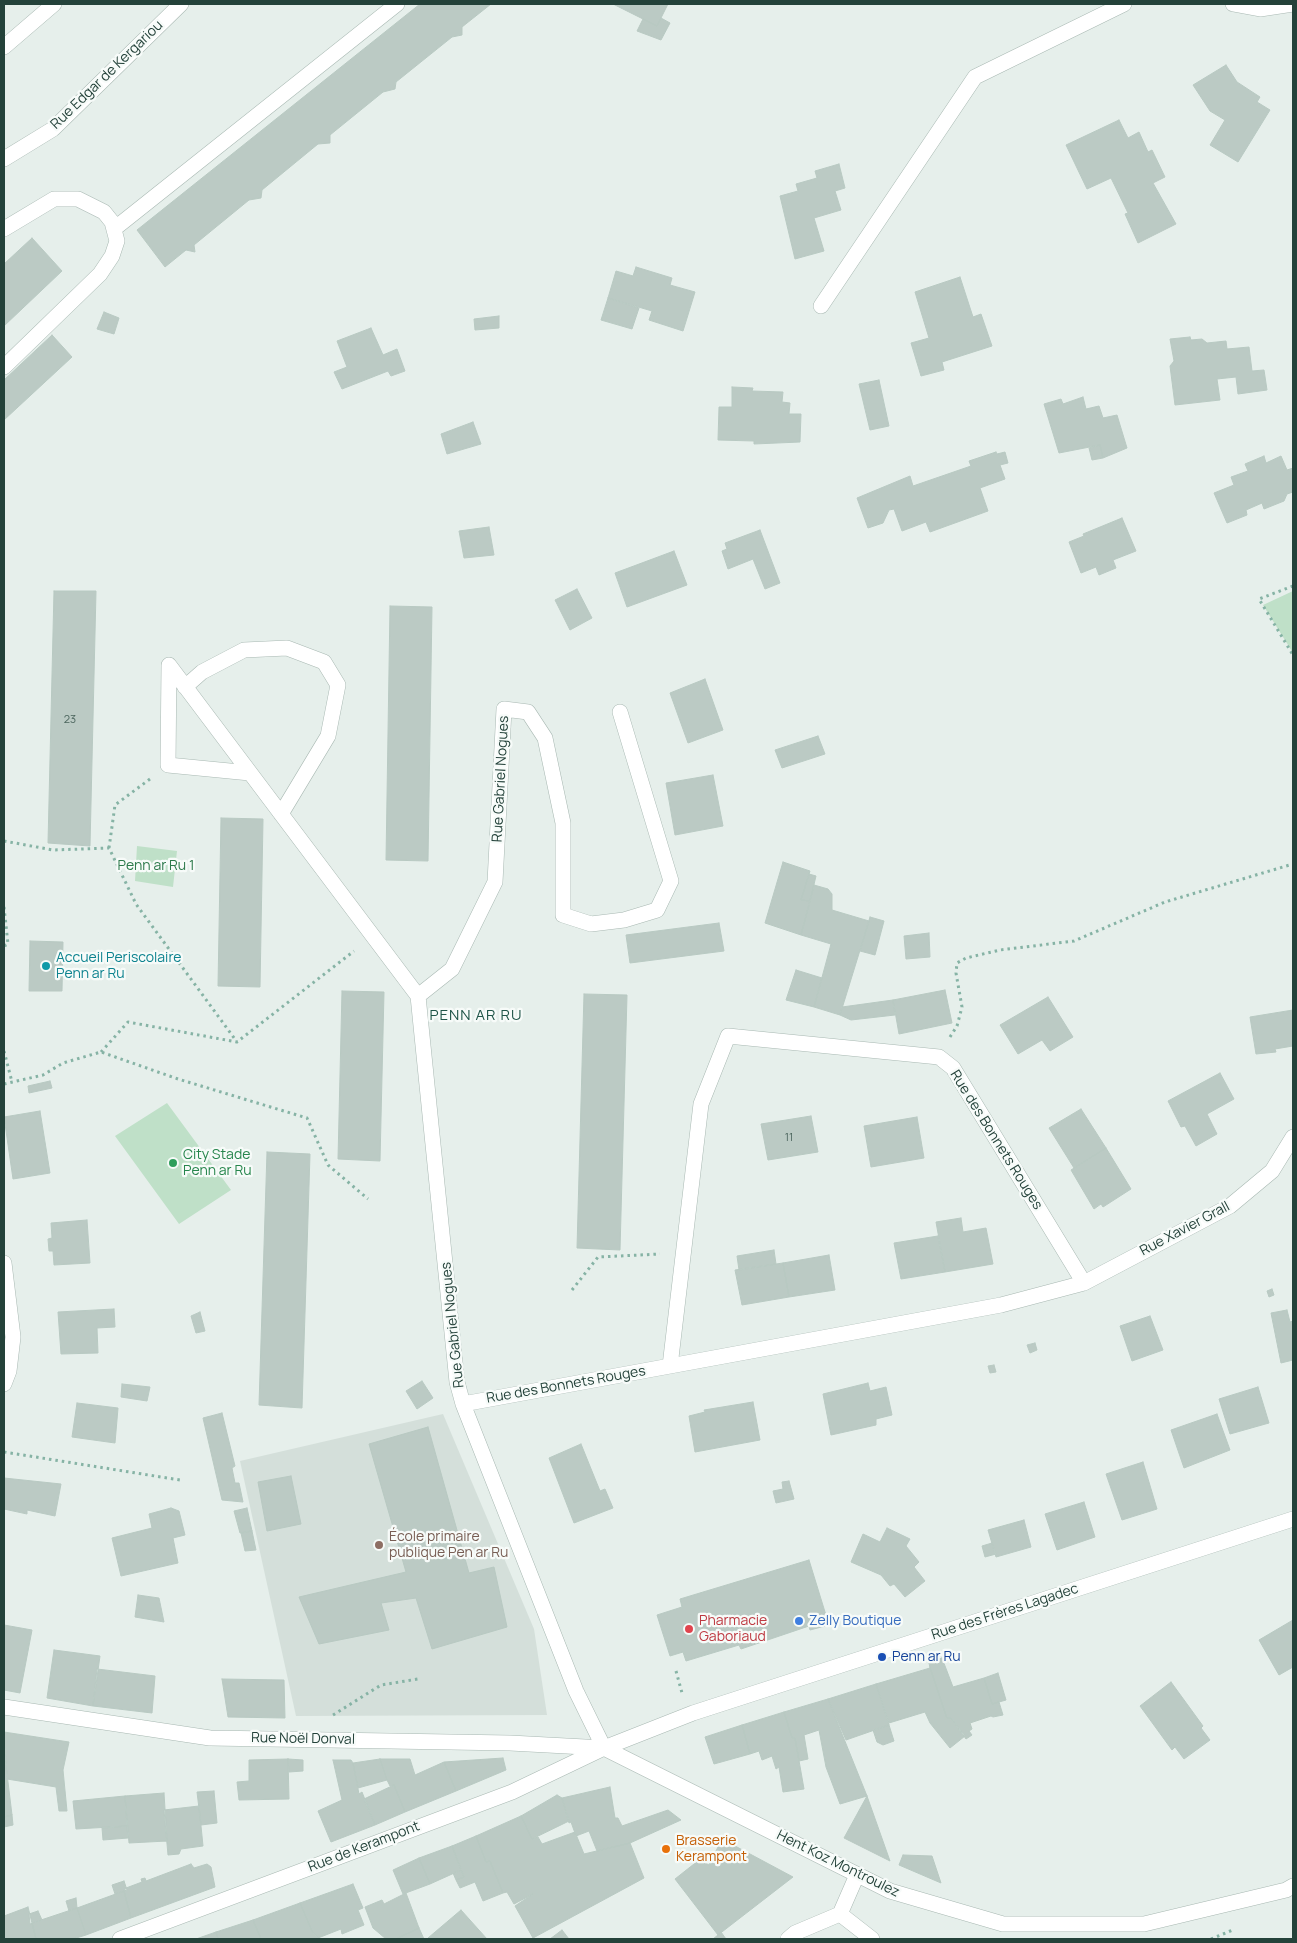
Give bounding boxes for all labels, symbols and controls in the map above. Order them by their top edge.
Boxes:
street label: Rue Edgar de Kergariou [47,17,167,133]
house number: 23 [64,713,76,727]
street label: Rue Gabriel Nogues [489,715,513,843]
park label: Penn ar Ru 1 [118,858,194,874]
place label: Accueil Periscolaire Penn ar Ru [56,950,181,982]
marker: Accueil Periscolaire Penn ar Ru [40,960,52,972]
district label: PENN AR RU [428,1007,524,1025]
street label: Rue des Bonnets Rouges [946,1067,1046,1213]
house number: 11 [785,1131,793,1145]
place label: City Stade Penn ar Ru [183,1147,252,1180]
marker: City Stade Penn ar Ru [167,1157,179,1169]
street label: Rue Xavier Grall [1137,1198,1233,1260]
street label: Rue Gabriel Nogues [438,1261,468,1389]
street label: Rue des Bonnets Rouges [485,1363,647,1407]
place label: École primaire publique Pen ar Ru [389,1529,508,1561]
marker: École primaire publique Pen ar Ru [373,1539,385,1551]
street label: Rue des Frères Lagadec [929,1580,1081,1644]
place label: Pharmacie Gaboriaud [699,1613,767,1645]
place label: Zelly Boutique [809,1613,901,1629]
marker: Zelly Boutique [793,1615,805,1627]
marker: Pharmacie Gaboriaud [683,1623,695,1635]
place label: Penn ar Ru [892,1649,961,1665]
marker: Penn ar Ru [876,1651,888,1663]
street label: Rue Noël Donval [251,1730,355,1748]
street label: Rue de Kerampont [306,1818,422,1876]
street label: Hent Koz Montroulez [774,1827,902,1901]
place label: Brasserie Kerampont [676,1833,747,1865]
marker: Brasserie Kerampont [660,1843,672,1855]

